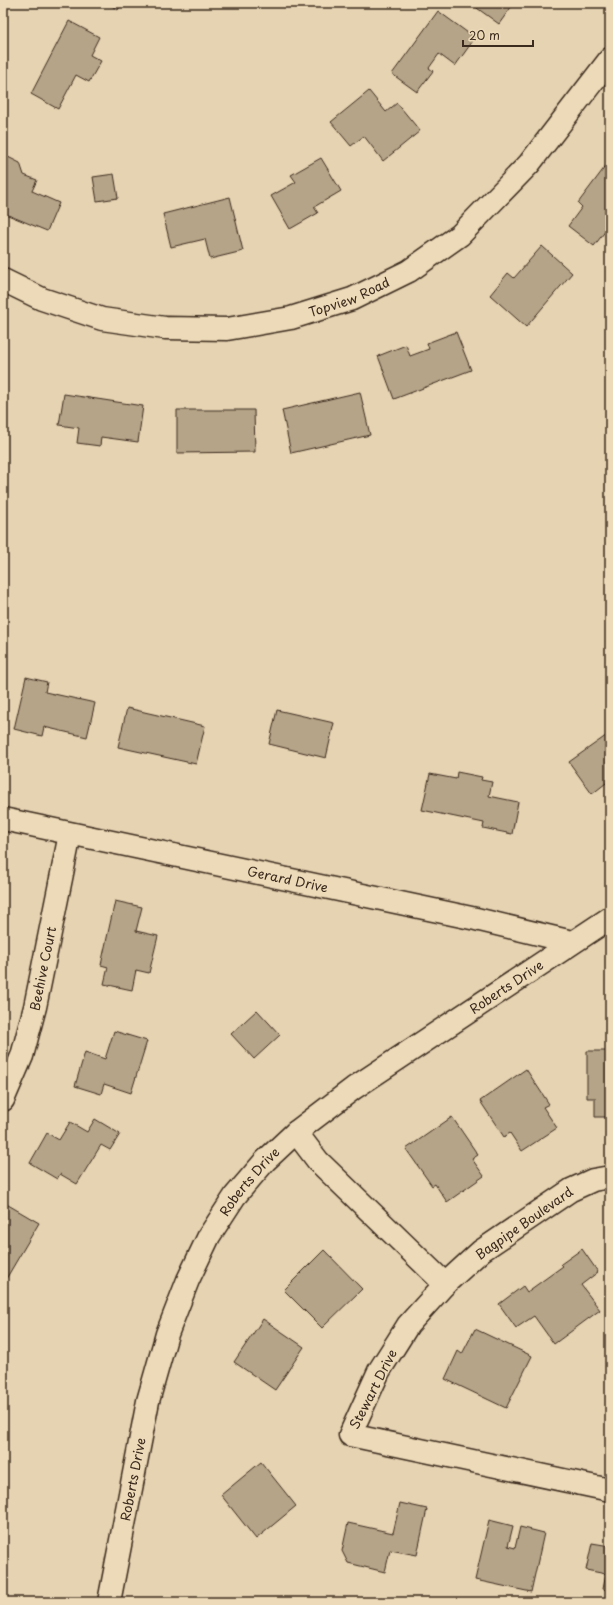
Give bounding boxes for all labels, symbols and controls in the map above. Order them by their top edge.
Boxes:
scale bar [463,22,533,48]
text: 20 m [469,26,500,44]
street label: Topview Road [306,272,393,321]
street label: Gerard Drive [246,861,330,897]
street label: Beehive Court [25,924,60,1012]
street label: Roberts Drive [465,955,547,1018]
street label: Roberts Drive [215,1142,283,1220]
street label: Bagpipe Boulevard [471,1182,576,1263]
street label: Stewart Drive [344,1345,401,1432]
street label: Roberts Drive [115,1436,150,1523]

